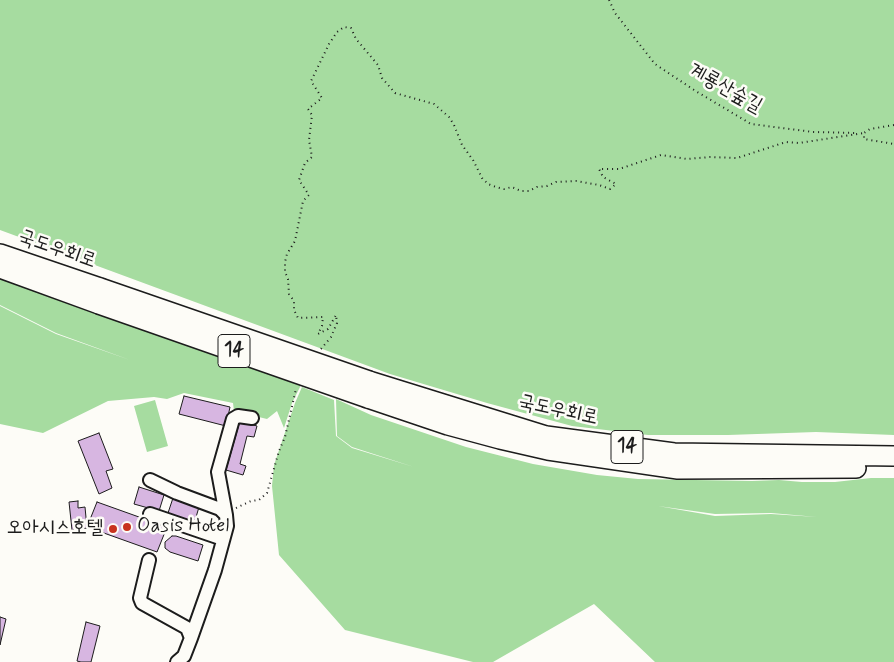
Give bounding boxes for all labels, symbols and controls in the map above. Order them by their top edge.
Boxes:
street label: 계룡산숲길 [684,59,766,119]
street label: 국도우회로 [15,226,99,274]
road number: 14 [218,334,250,368]
street label: 국도우회로 [516,391,600,431]
road number: 14 [611,431,643,464]
place label: Oasis Hotel [137,515,229,539]
place label: 오아시스호텔 [6,517,103,541]
marker: Oasis Hotel [121,521,133,533]
marker: 오아시스호텔 [107,523,119,535]

